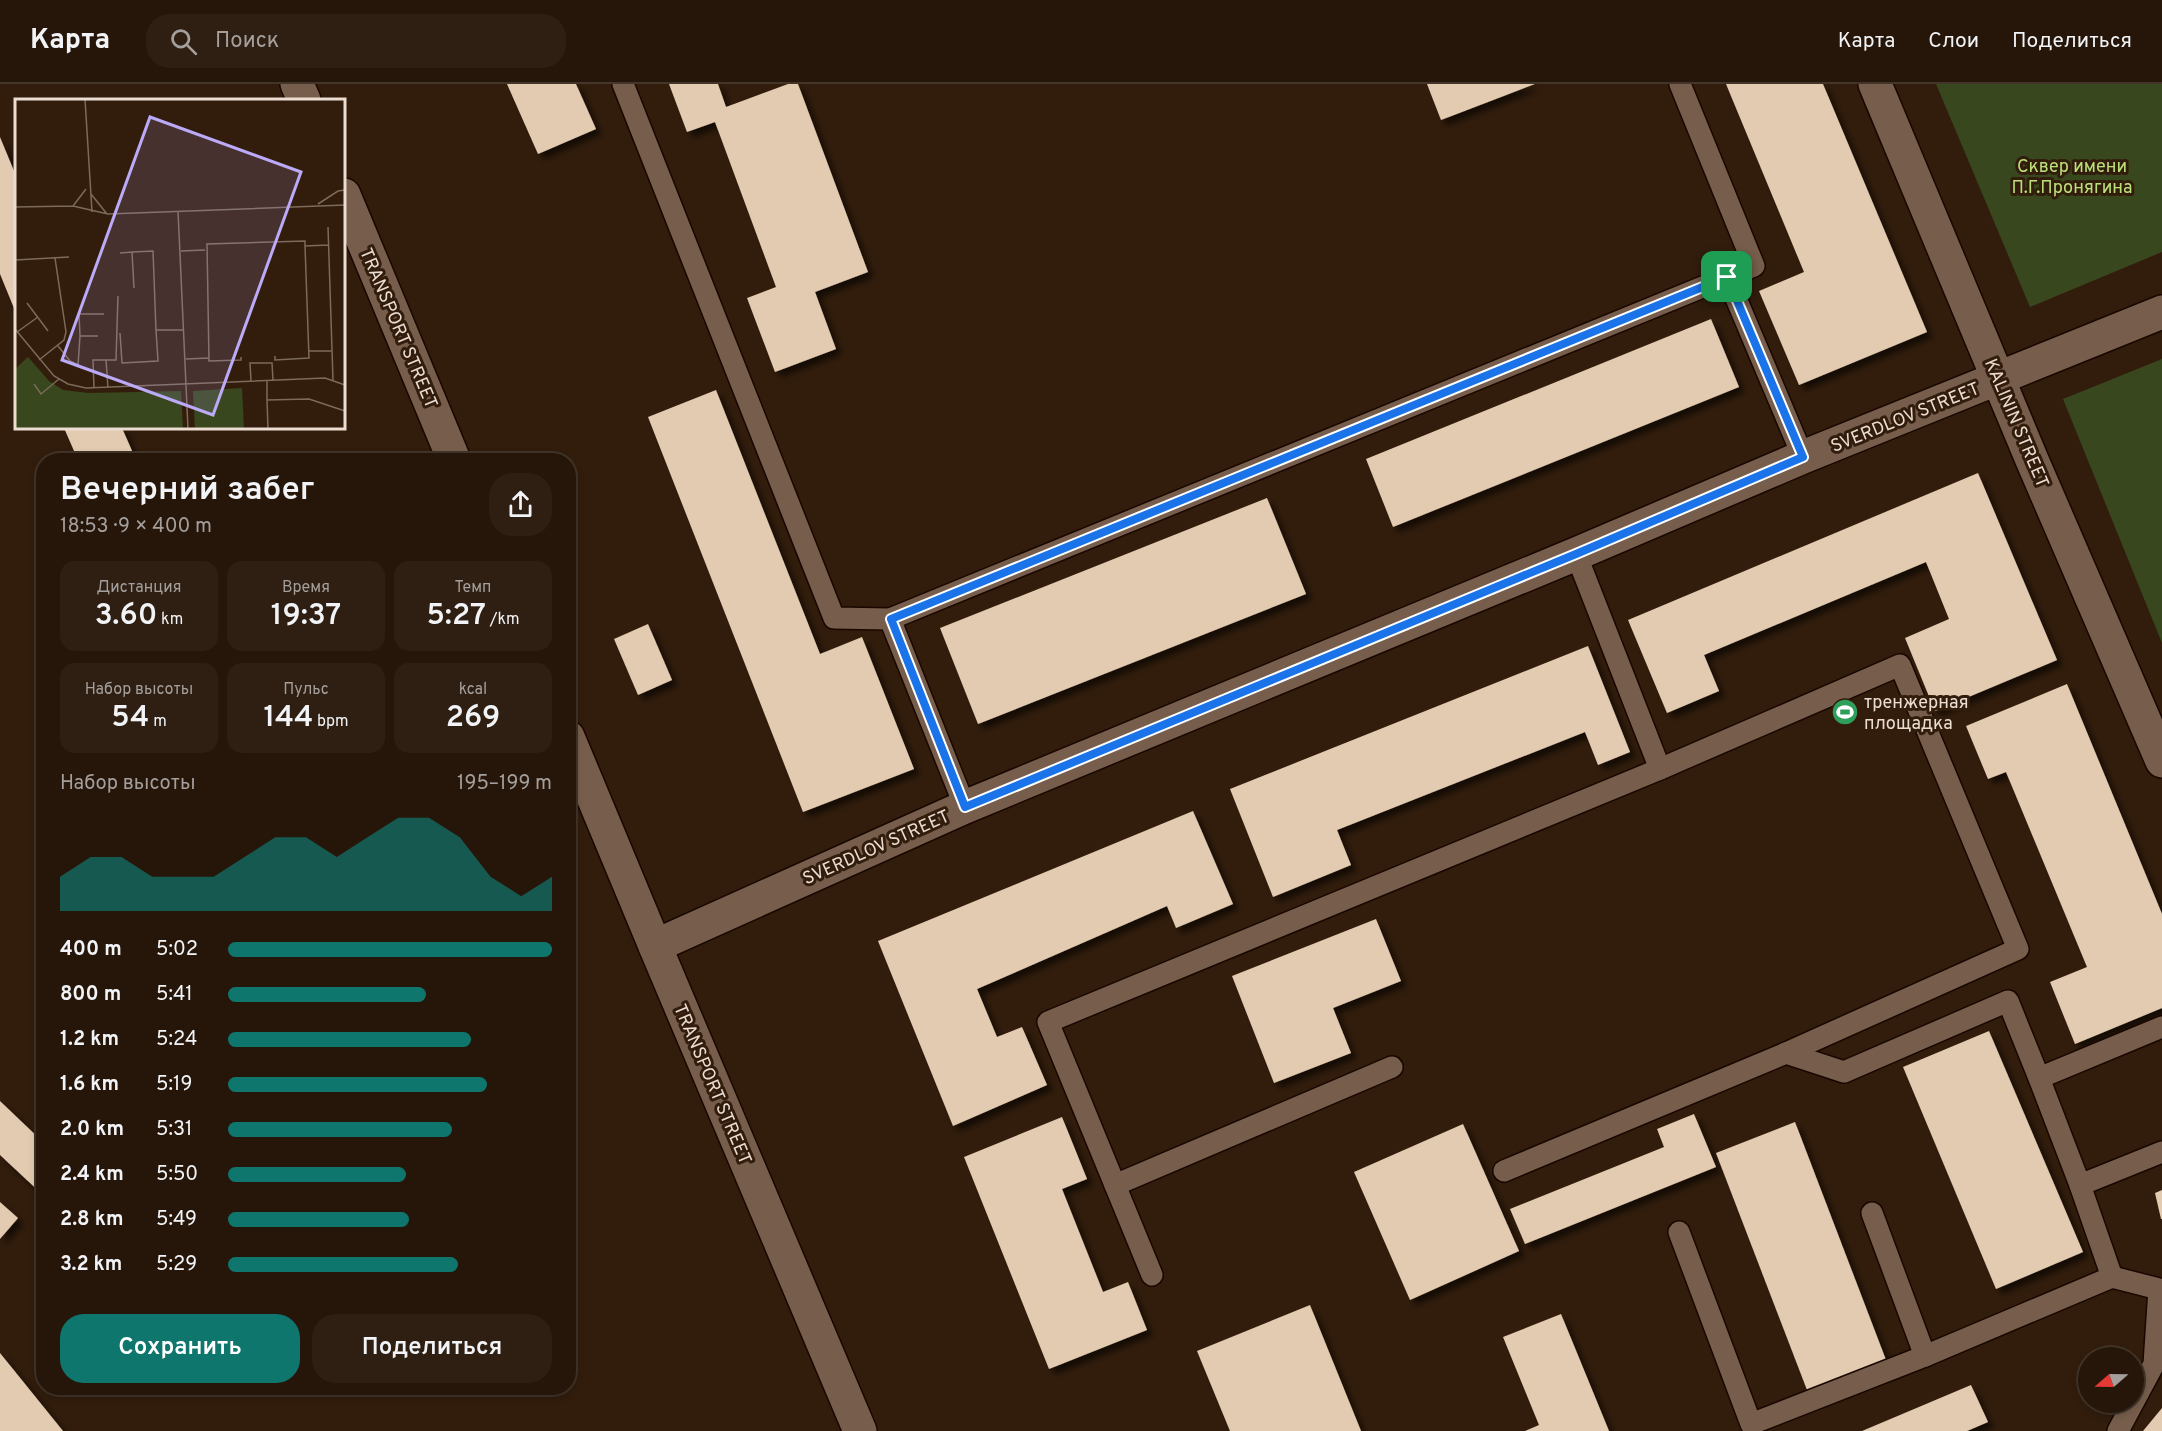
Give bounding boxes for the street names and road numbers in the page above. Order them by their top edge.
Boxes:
street label: TRANSPORT STREET [353,245,442,412]
street label: KALININ STREET [1978,355,2053,492]
street label: SVERDLOV STREET [1828,378,1983,459]
street label: SVERDLOV STREET [799,806,954,891]
street label: TRANSPORT STREET [667,1001,756,1168]

